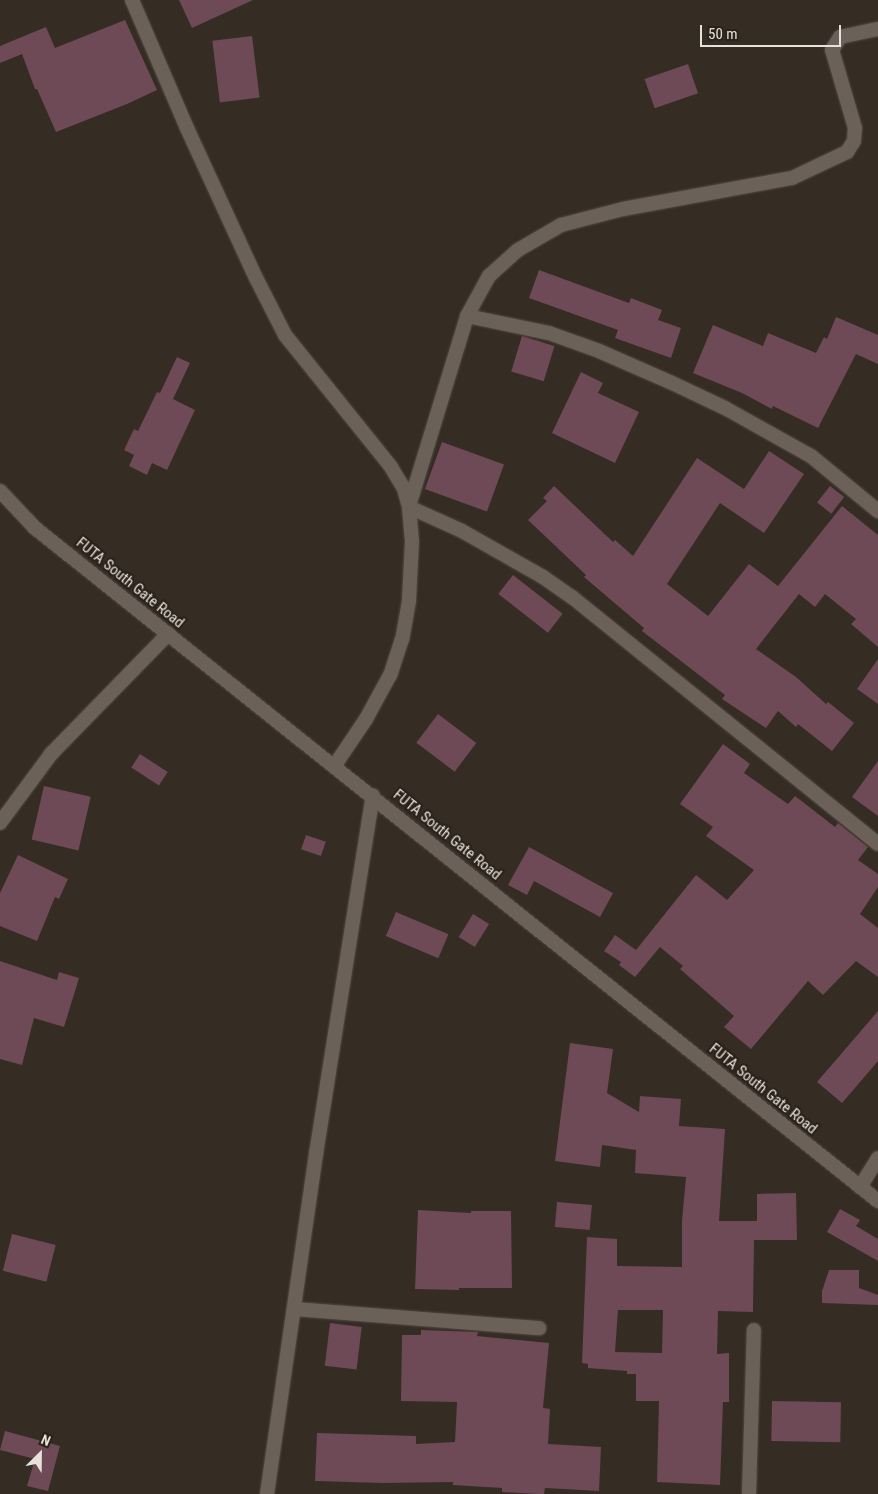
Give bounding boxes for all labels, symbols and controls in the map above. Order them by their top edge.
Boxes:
scale bar [703,15,844,47]
text: 50 m [708,25,738,43]
street label: FUTA South Gate Road [72,534,188,632]
street label: FUTA South Gate Road [389,786,505,884]
street label: FUTA South Gate Road [705,1040,821,1138]
north arrow [15,1429,65,1479]
text: N [39,1431,53,1449]

